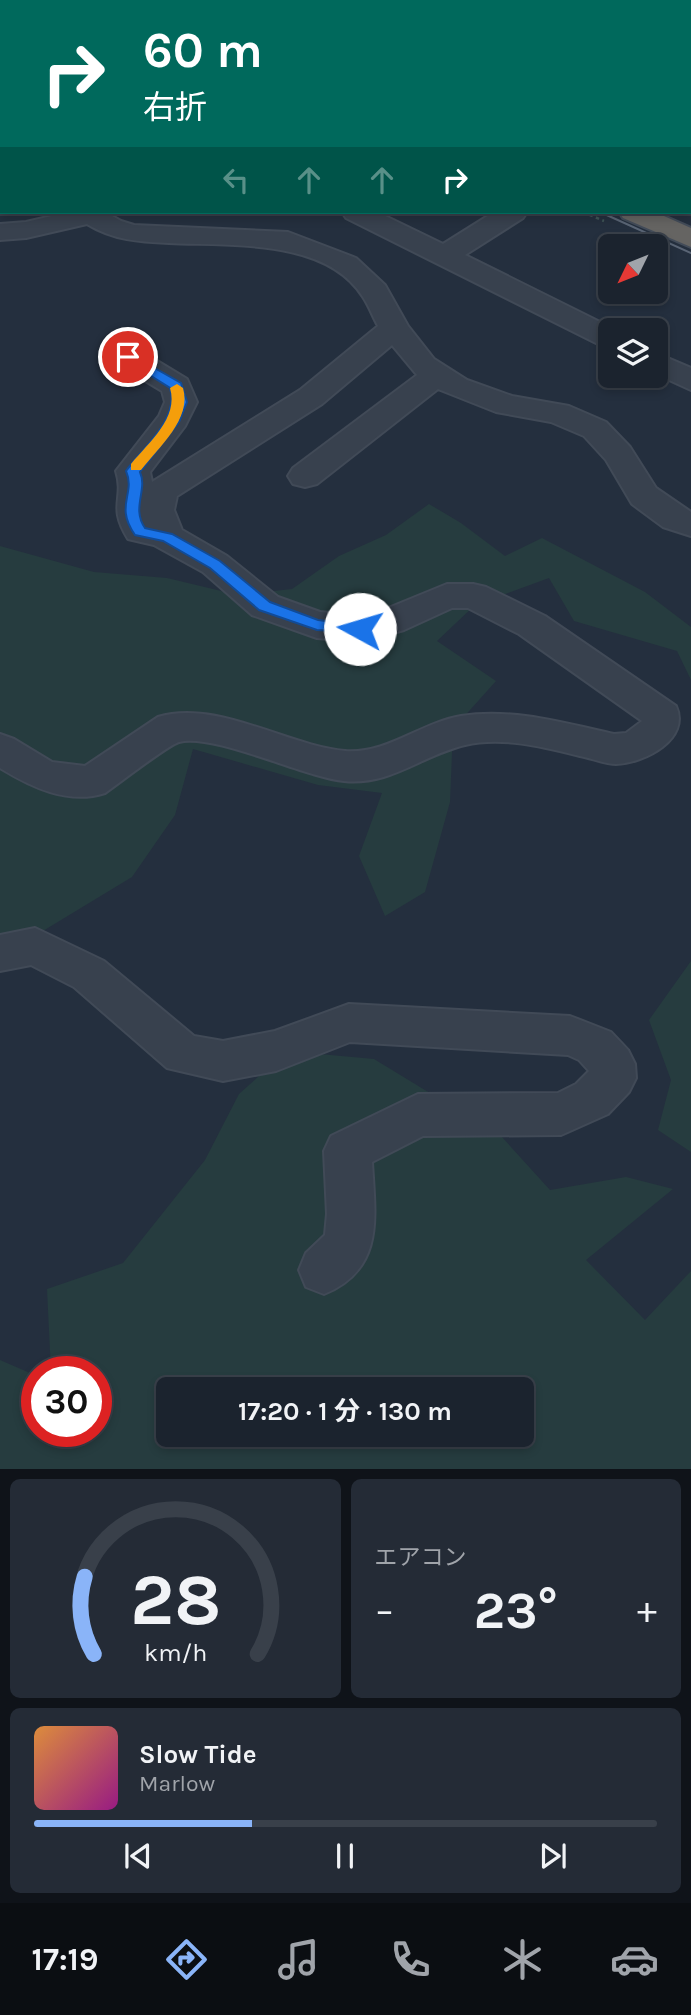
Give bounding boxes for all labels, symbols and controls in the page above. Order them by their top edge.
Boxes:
text: 60 m [143,22,263,79]
icon: right [28,28,119,119]
text: 右折 [143,89,207,126]
icon: left [217,161,255,199]
icon: ahead [290,161,328,199]
icon: ahead [363,161,401,199]
icon: right [436,161,474,199]
north arrow [598,234,668,304]
map controls [598,234,668,388]
button: layers [598,318,668,388]
pin [98,327,158,387]
icon: arrive [109,338,147,376]
position arrow [323,592,397,666]
speed limit sign: 30 [21,1356,112,1447]
text: 17:20 · 1 分 · 130 m [238,1396,452,1427]
text: エアコン [375,1544,467,1571]
text: 28 [130,1558,221,1643]
text: 23° [474,1580,558,1641]
text: − [375,1588,394,1633]
text: + [637,1588,657,1633]
text: km/h [144,1638,207,1667]
text: Slow Tide [139,1739,257,1770]
text: Marlow [139,1770,215,1797]
icon: previous [119,1837,157,1875]
icon: pause [326,1837,364,1875]
icon: next [534,1837,572,1875]
icon: directions [162,1935,211,1984]
icon: music [274,1935,323,1984]
icon: phone [386,1935,435,1984]
icon: climate [498,1935,547,1984]
icon: car [610,1935,659,1984]
text: 17:19 [32,1941,98,1978]

